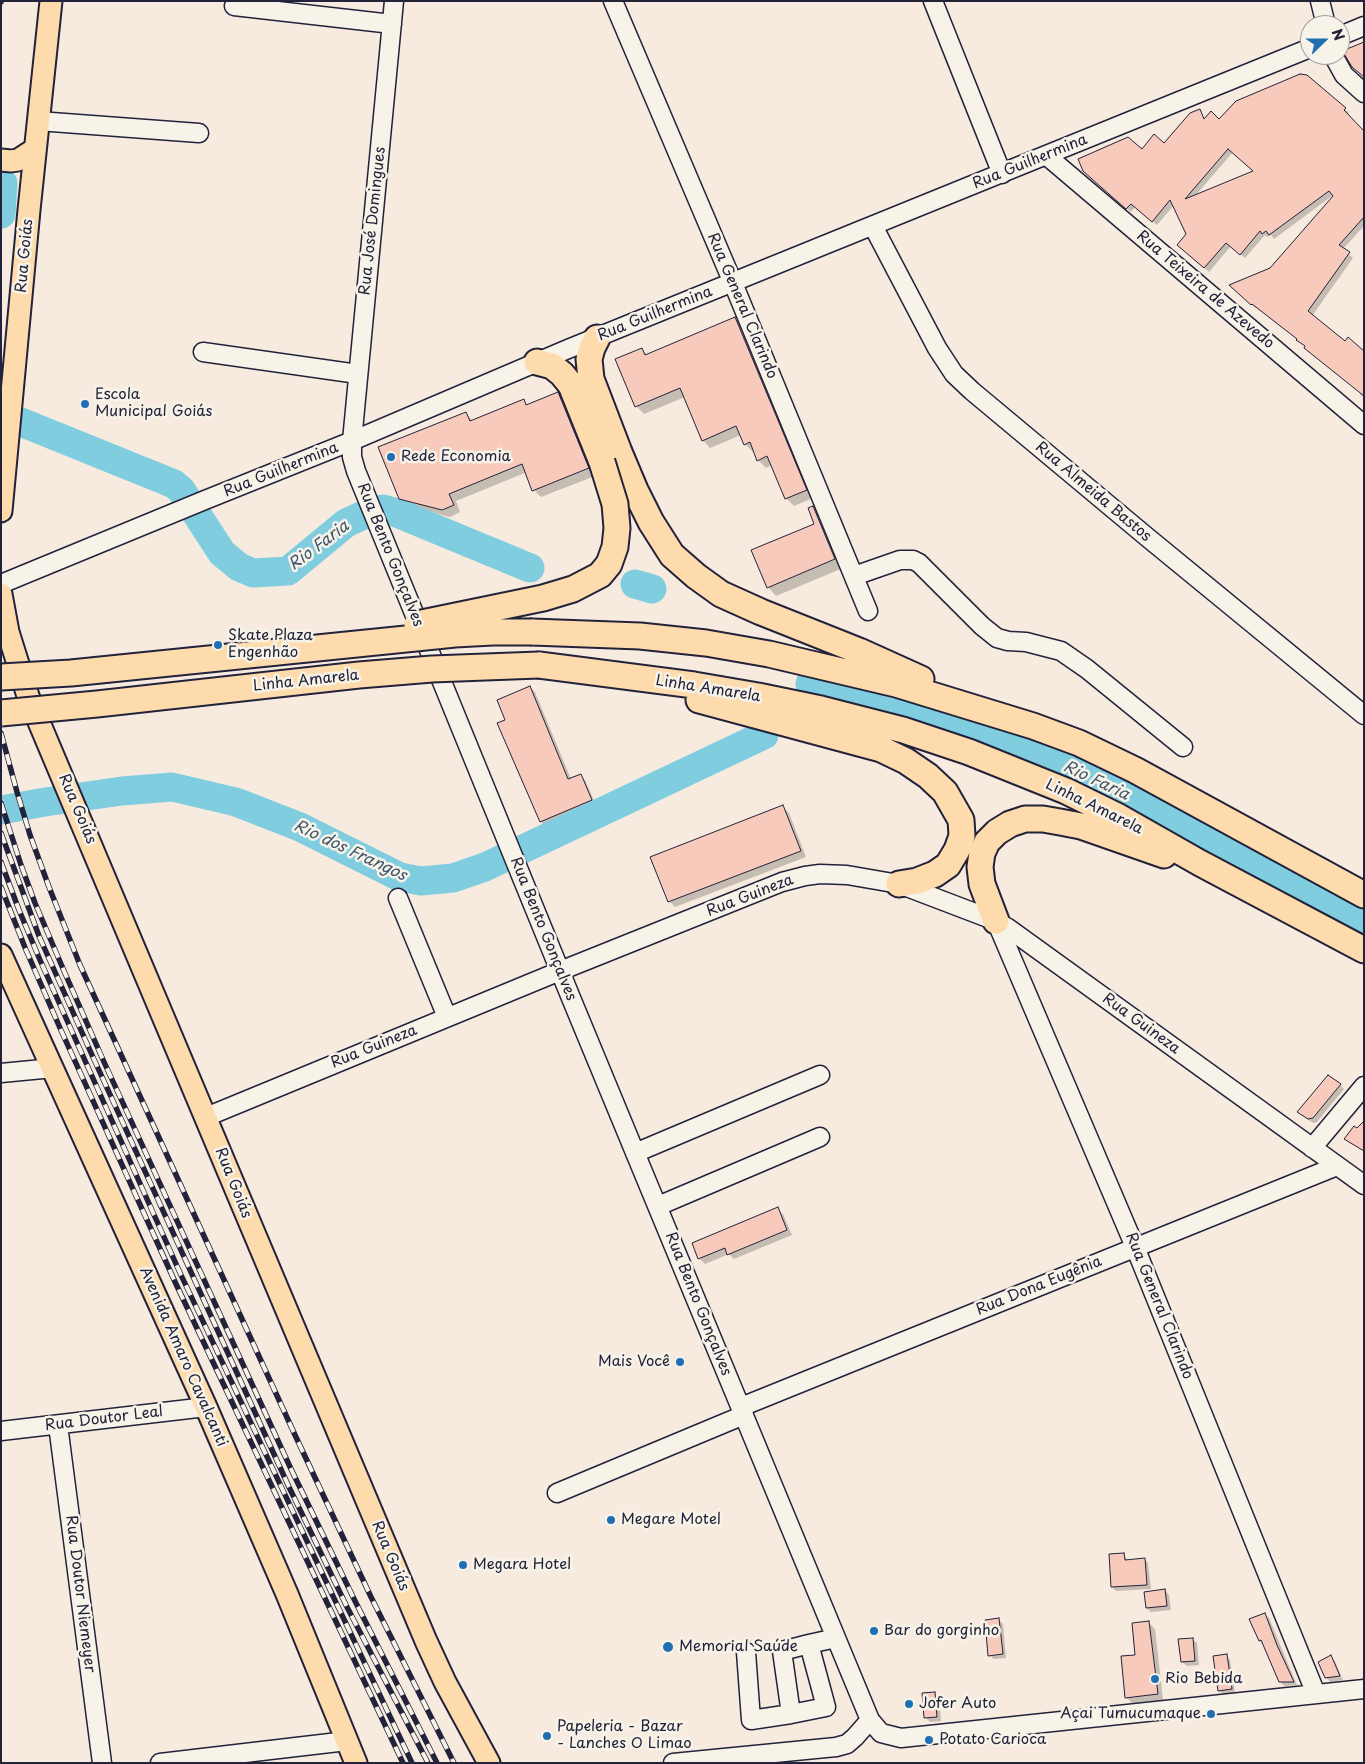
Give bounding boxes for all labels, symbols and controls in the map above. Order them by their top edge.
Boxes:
north arrow [1300,15,1350,65]
text: N [1327,25,1350,44]
street label: Rua Guilhermina [970,131,1090,193]
street label: Rua José Domingues [356,146,390,296]
street label: Rua Goiás [13,218,37,294]
street label: Rua Teixeira de Azevedo [1133,227,1277,353]
street label: Rua General Clarindo [703,230,781,382]
street label: Rua Guilhermina [595,283,715,345]
place label: Escola Municipal Goiás [95,386,212,421]
marker: Escola Municipal Goiás [79,398,91,410]
street label: Rua Almeida Bastos [1031,438,1155,546]
street label: Rua Guilhermina [221,439,341,501]
place label: Rede Economia [401,448,511,466]
marker: Rede Economia [385,451,397,463]
street label: Rua Bento Gonçalves [353,481,427,629]
water label: Rio Faria [285,517,353,575]
place label: Skate Plaza Engenhão [228,627,313,662]
marker: Skate Plaza Engenhão [212,639,224,651]
street label: Linha Amarela [252,666,360,696]
street label: Linha Amarela [654,672,762,706]
water label: Rio Faria [1060,757,1132,805]
street label: Rua Goiás [54,771,100,847]
street label: Linha Amarela [1042,776,1146,838]
water label: Rio dos Frangos [291,817,409,885]
street label: Rua Bento Gonçalves [506,855,580,1003]
street label: Rua Guineza [704,871,796,921]
street label: Rua Guineza [1099,990,1183,1058]
street label: Rua Guineza [328,1022,420,1072]
street label: Rua Goiás [211,1145,255,1221]
street label: Rua Bento Gonçalves [661,1230,735,1378]
street label: Rua General Clarindo [1121,1230,1197,1382]
street label: Rua Dona Eugênia [973,1253,1105,1319]
street label: Avenida Amaro Cavalcanti [135,1264,231,1450]
place label: Mais Você [598,1353,670,1371]
marker: Mais Você [674,1356,686,1368]
street label: Rua Doutor Leal [44,1403,164,1435]
place label: Megare Motel [621,1511,721,1529]
street label: Rua Doutor Niemeyer [61,1514,99,1674]
marker: Megare Motel [605,1514,617,1526]
street label: Rua Goiás [367,1518,413,1594]
place label: Megara Hotel [473,1556,571,1574]
marker: Megara Hotel [457,1559,469,1571]
place label: Bar do gorginho [884,1622,999,1640]
marker: Bar do gorginho [868,1625,880,1637]
place label: Memorial Saúde [679,1638,798,1656]
marker: Memorial Saúde [661,1640,675,1654]
place label: Rio Bebida [1165,1670,1242,1688]
marker: Rio Bebida [1149,1673,1161,1685]
place label: Jofer Auto [919,1695,996,1713]
marker: Jofer Auto [903,1698,915,1710]
place label: Açai Tumucumaque [1060,1705,1201,1723]
marker: Açai Tumucumaque [1205,1708,1217,1720]
place label: Papeleria - Bazar - Lanches O Limao [557,1718,692,1753]
marker: Papeleria - Bazar - Lanches O Limao [541,1730,553,1742]
place label: Potato Carioca [939,1731,1046,1749]
marker: Potato Carioca [923,1734,935,1746]

